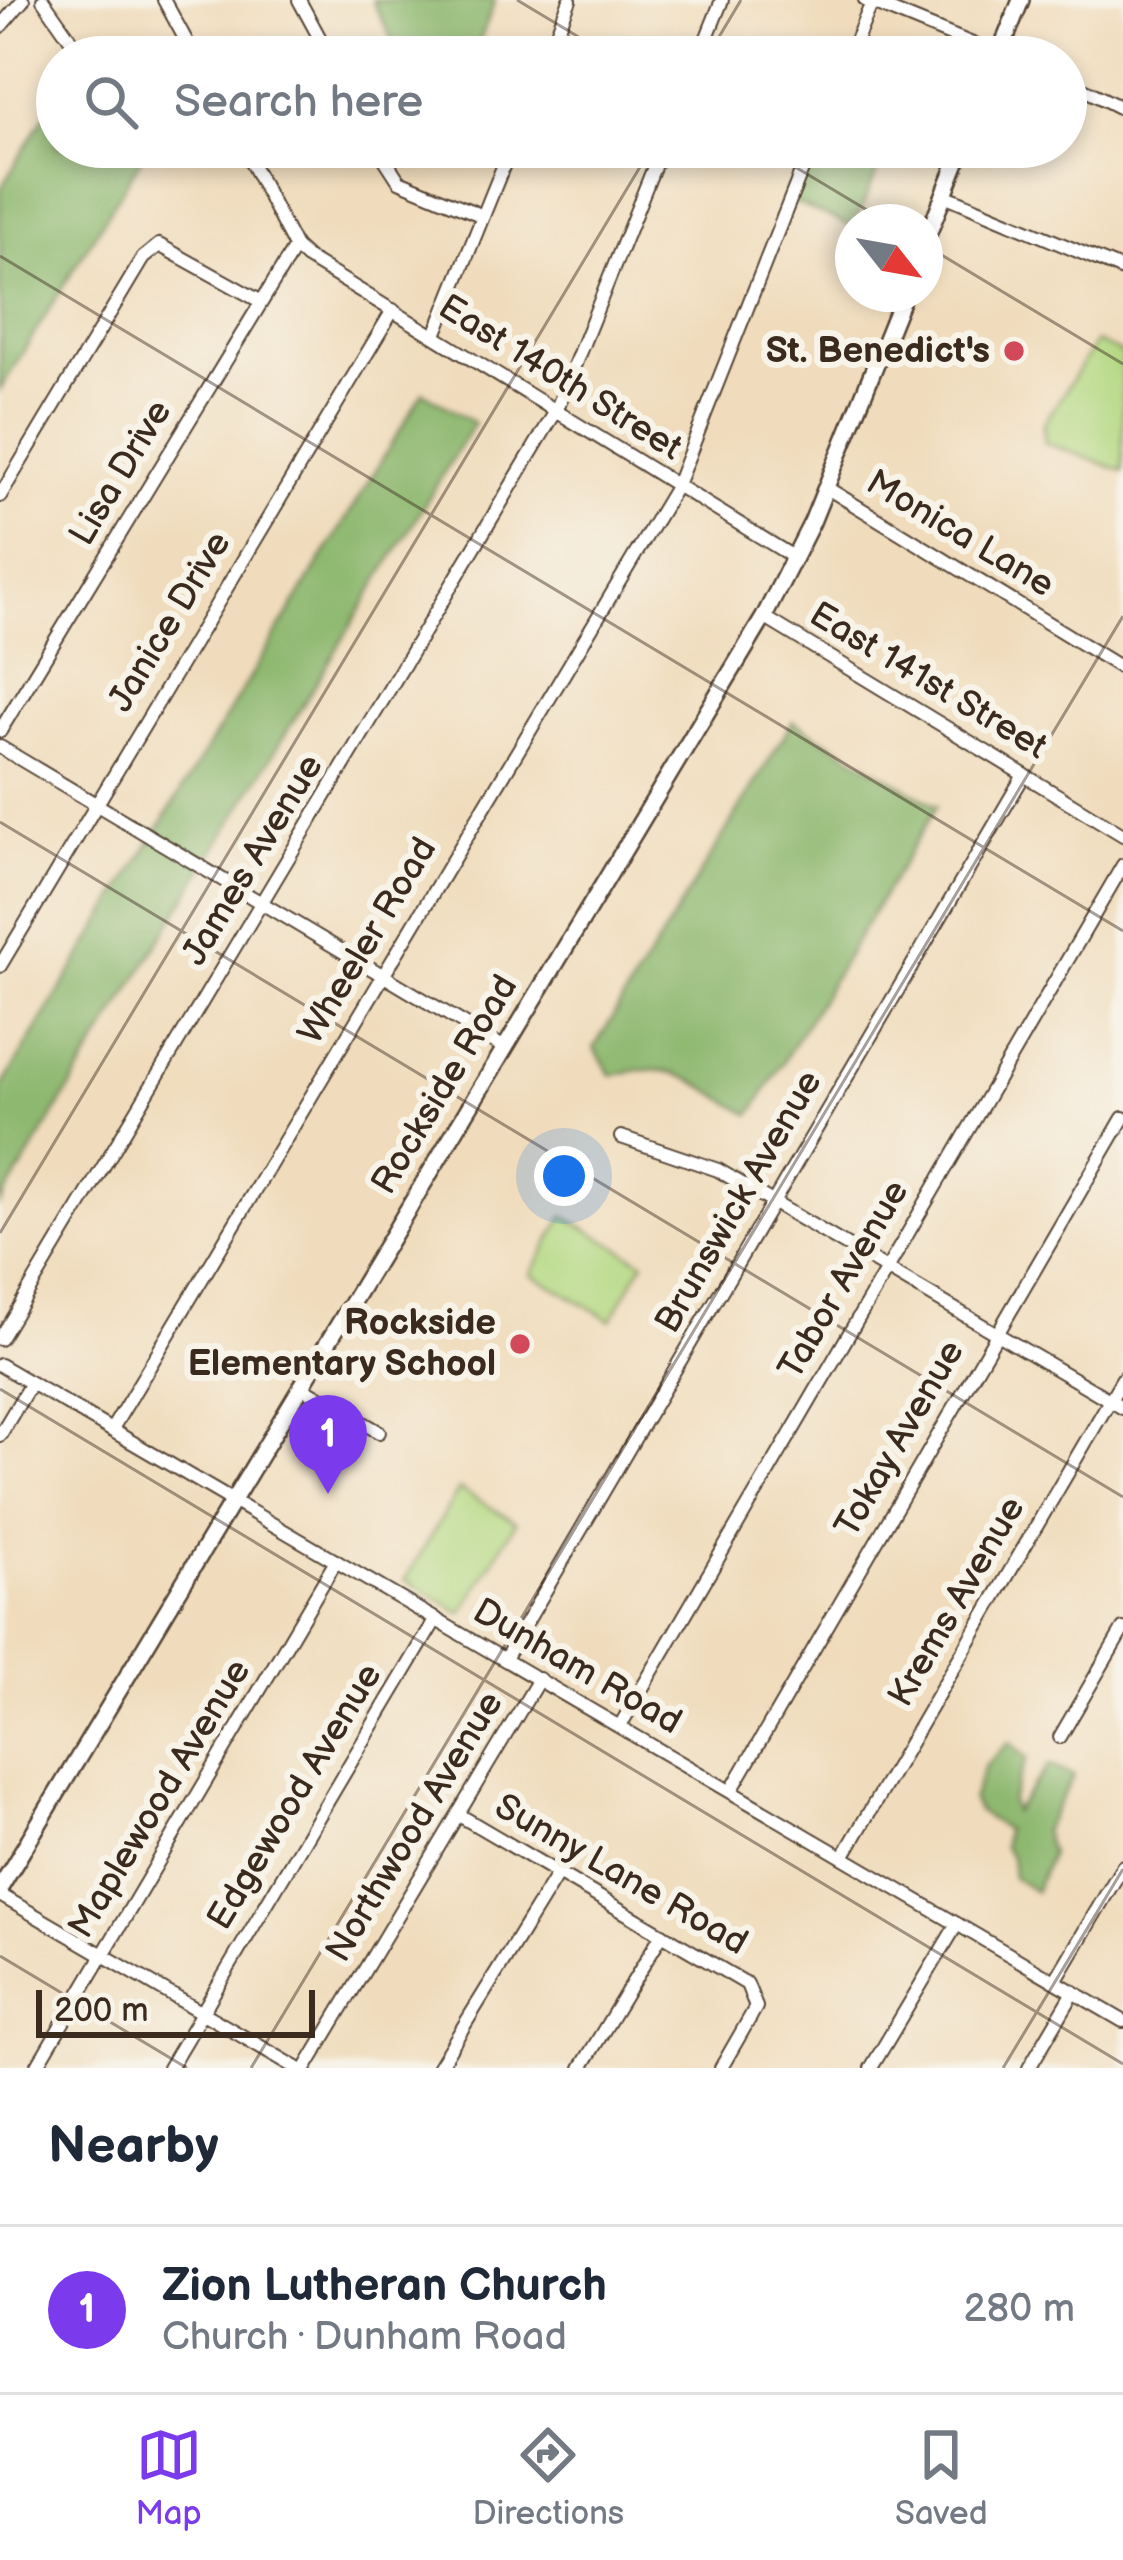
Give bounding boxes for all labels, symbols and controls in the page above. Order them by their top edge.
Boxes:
search box [36,36,1087,168]
icon: search [78,69,144,135]
text: Search here [174,75,423,130]
north arrow [835,204,943,312]
street label: East 140th Street [430,286,690,470]
place label: St. Benedict's [766,330,990,373]
marker: St. Benedict's [1001,338,1027,364]
street label: Lisa Drive [61,393,181,553]
street label: Monica Lane [858,461,1062,607]
street label: Janice Drive [100,524,240,720]
street label: East 141st Street [802,593,1054,769]
street label: James Avenue [173,747,333,973]
street label: Wheeler Road [290,830,446,1052]
street label: Rockside Road [363,968,527,1202]
street label: Brunswick Avenue [646,1063,832,1341]
your location [534,1146,594,1206]
street label: Tabor Avenue [770,1173,918,1387]
place label: Rockside Elementary School [188,1302,496,1386]
marker: Rockside Elementary School [507,1331,533,1357]
street label: Tokay Avenue [826,1333,974,1545]
pin: 1 [289,1395,367,1494]
street label: Krems Avenue [880,1489,1034,1715]
street label: Dunham Road [465,1590,689,1744]
street label: Maplewood Avenue [60,1652,260,1946]
street label: Edgewood Avenue [199,1656,391,1938]
street label: Northwood Avenue [317,1684,513,1970]
street label: Sunny Lane Road [487,1785,755,1965]
scale bar [36,1984,315,2037]
text: 200 m [54,1991,148,2031]
text: Nearby [48,2116,219,2177]
text: Zion Lutheran Church [162,2259,607,2314]
text: 1 [79,2286,95,2333]
text: 280 m [964,2286,1075,2333]
text: Church · Dunham Road [162,2314,567,2361]
tab: Map [135,2422,202,2534]
tab: Directions [472,2422,624,2534]
tab: Saved [895,2422,988,2534]

